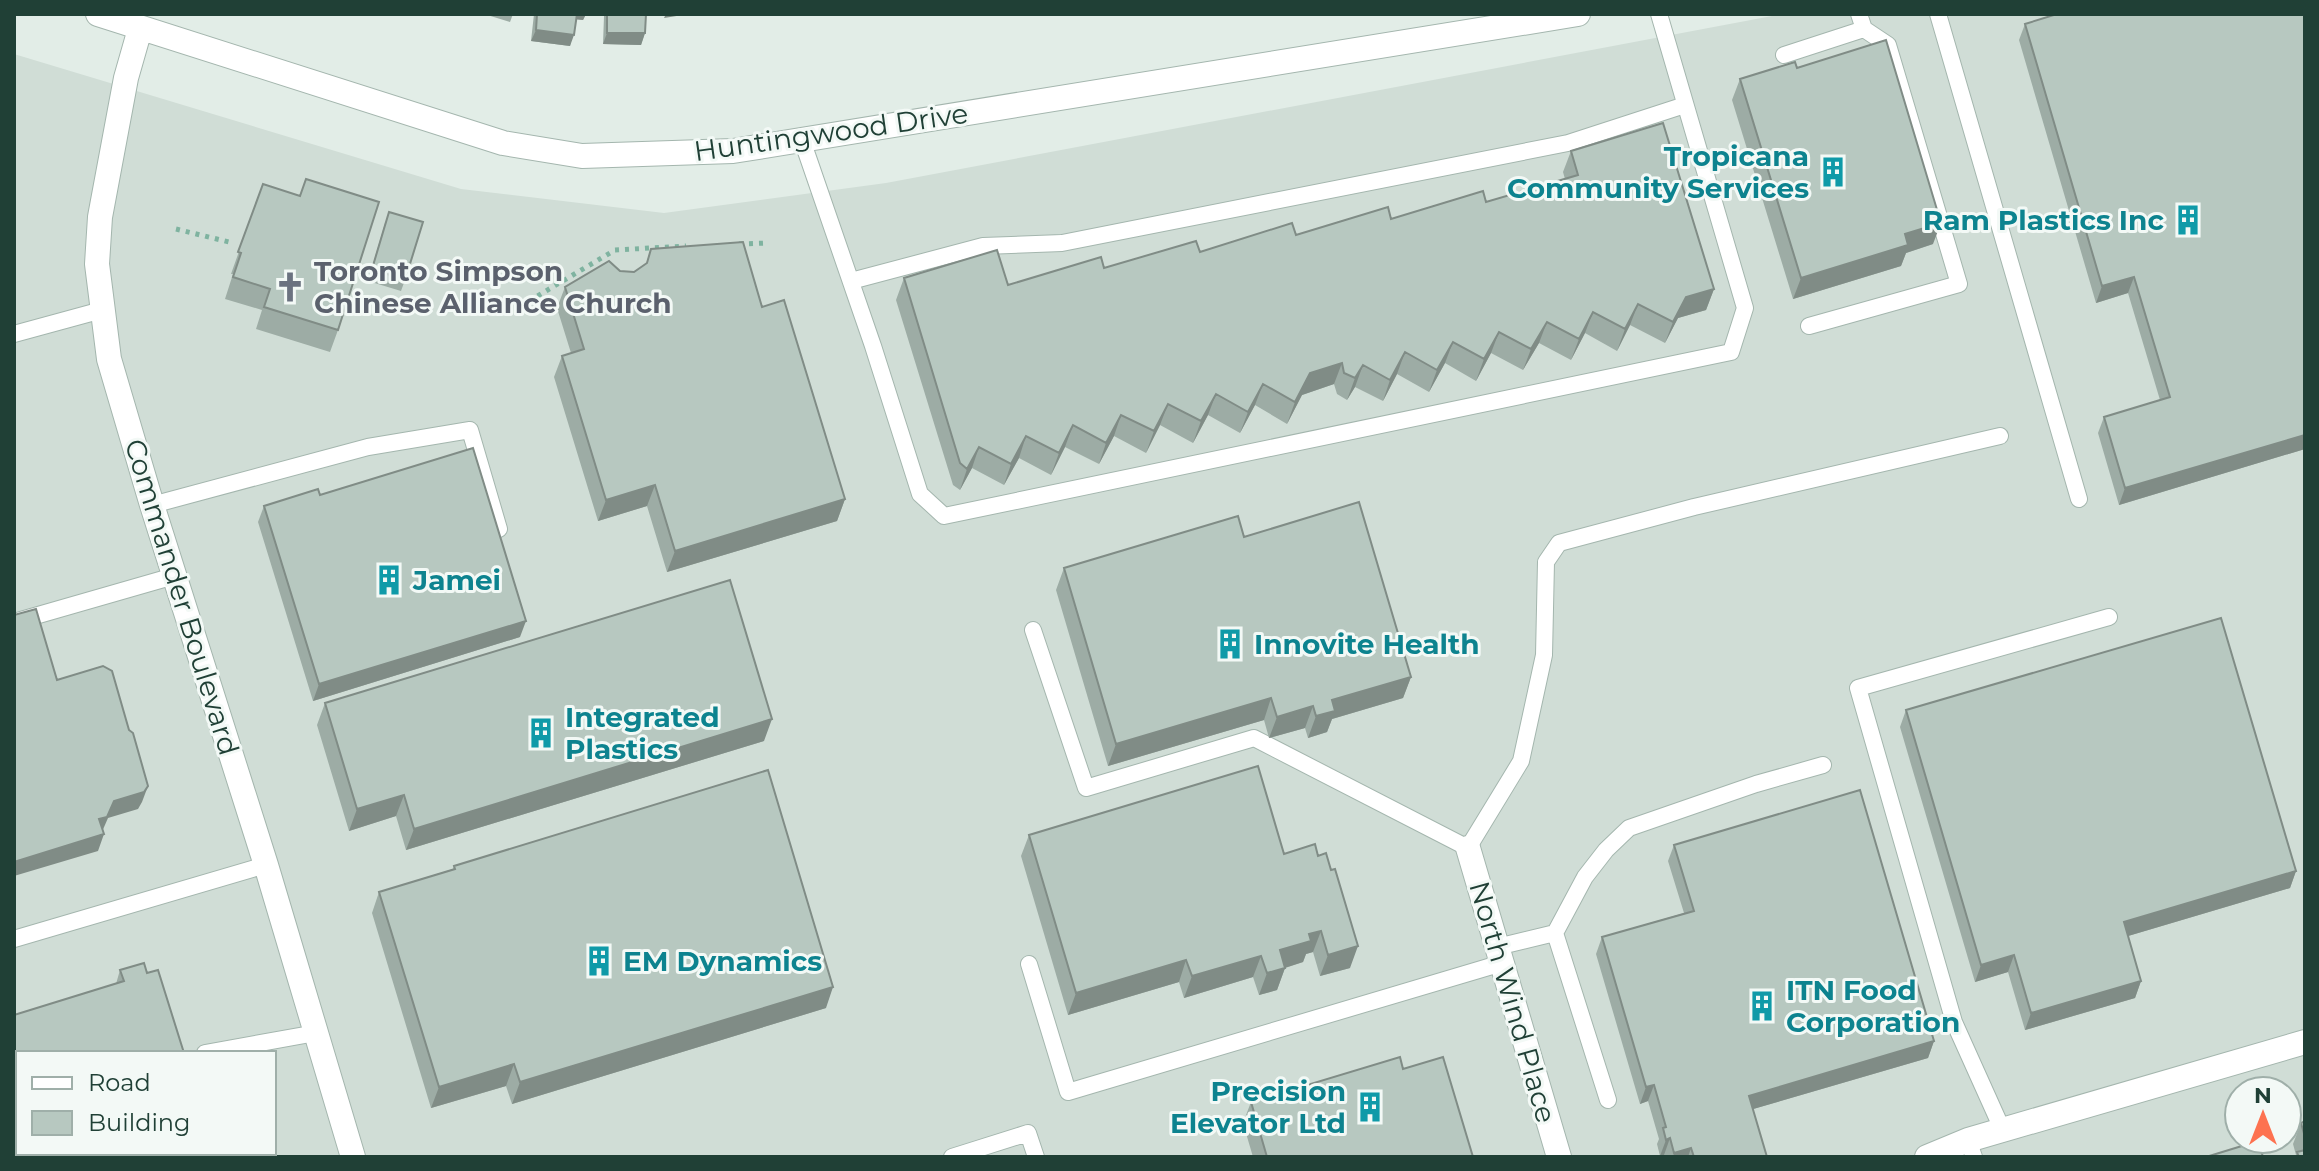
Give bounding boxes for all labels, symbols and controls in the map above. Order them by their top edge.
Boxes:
street label: Huntingwood Drive [692,96,970,168]
place label: Tropicana Community Services [1507,139,1809,205]
building icon: Tropicana Community Services [1816,155,1850,189]
place label: Ram Plastics Inc [1923,203,2164,237]
building icon: Ram Plastics Inc [2171,203,2205,237]
place label: Toronto Simpson Chinese Alliance Church [314,254,672,320]
church icon: Toronto Simpson Chinese Alliance Church [273,270,307,304]
street label: Commander Boulevard [118,435,246,759]
building icon: Jamei [372,563,406,597]
place label: Jamei [412,563,501,597]
building icon: Innovite Health [1213,627,1247,661]
place label: Innovite Health [1254,627,1480,661]
place label: Integrated Plastics [565,700,720,766]
building icon: Integrated Plastics [524,716,558,750]
street label: North Wind Place [1462,877,1564,1127]
building icon: EM Dynamics [582,944,616,978]
place label: EM Dynamics [623,944,822,978]
place label: ITN Food Corporation [1786,973,1960,1039]
building icon: ITN Food Corporation [1745,989,1779,1023]
legend [16,1051,276,1155]
text: Road [88,1068,151,1097]
place label: Precision Elevator Ltd [1170,1074,1346,1140]
north arrow [2223,1075,2303,1155]
text: N [2254,1082,2272,1109]
building icon: Precision Elevator Ltd [1353,1090,1387,1124]
text: Building [88,1108,191,1137]

